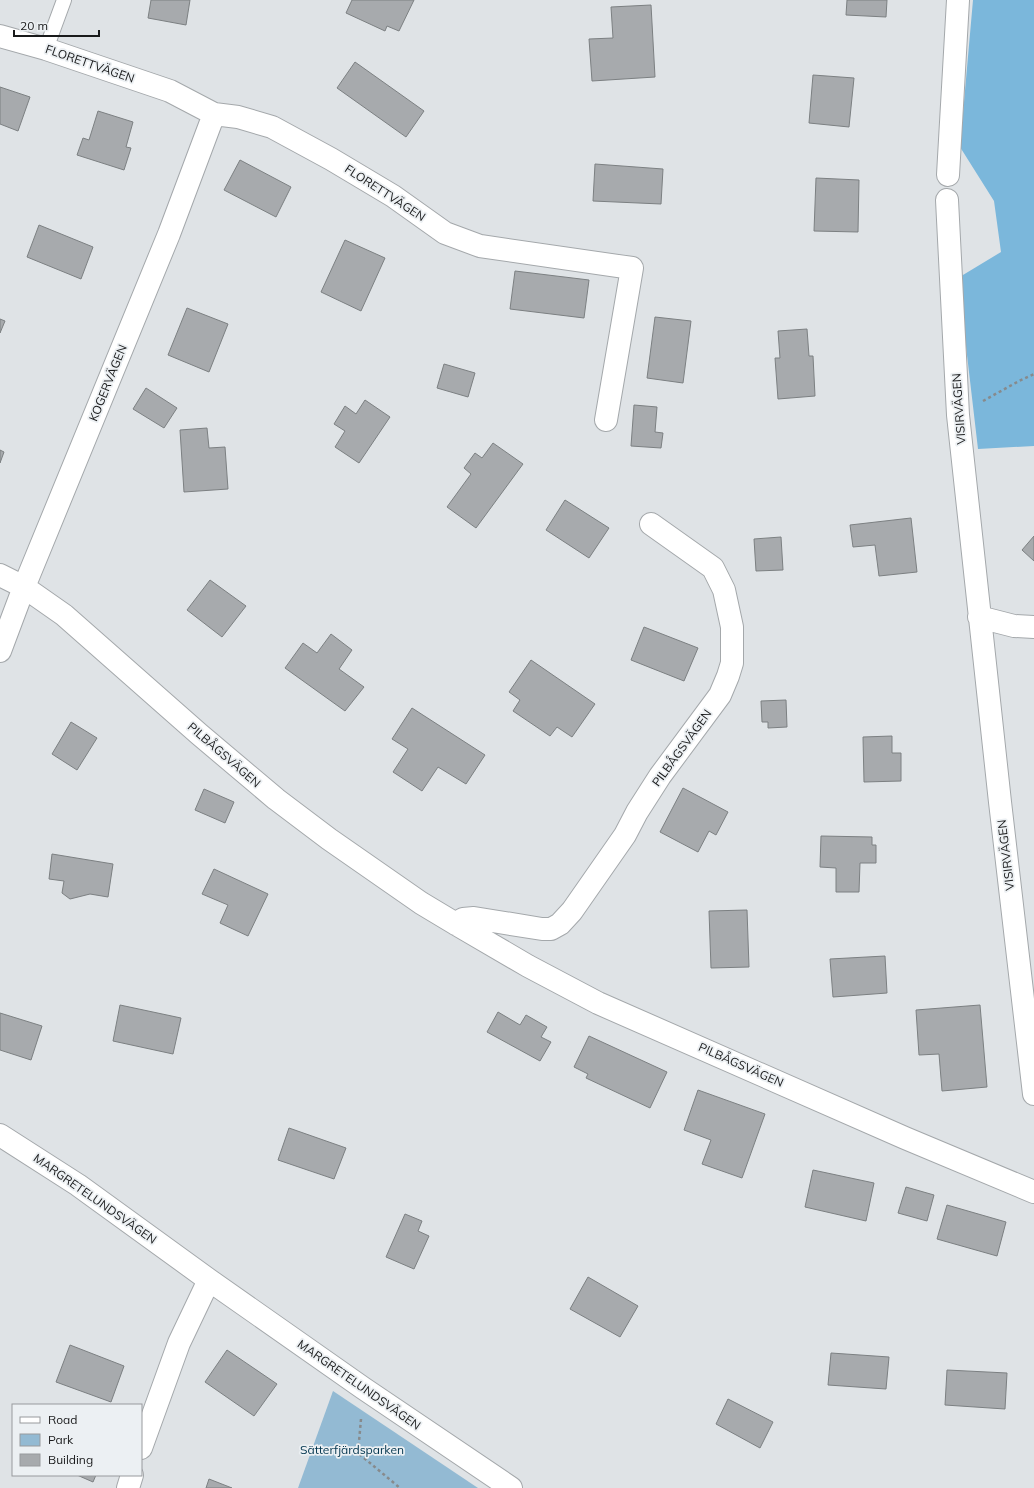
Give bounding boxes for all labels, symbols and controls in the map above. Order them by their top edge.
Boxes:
scale bar [14,12,99,38]
text: 20 m [20,18,48,33]
street label: FLORETTVÄGEN [44,41,137,86]
street label: FLORETTVÄGEN [342,161,428,224]
street label: KOGERVÄGEN [85,342,130,423]
street label: VISIRVÄGEN [949,373,968,445]
street label: PILBÅGSVÄGEN [649,706,715,789]
street label: PILBÅGSVÄGEN [185,719,264,790]
street label: VISIRVÄGEN [994,819,1017,891]
street label: PILBÅGSVÄGEN [696,1039,786,1090]
street label: MARGRETELUNDSVÄGEN [31,1150,160,1247]
street label: MARGRETELUNDSVÄGEN [295,1336,424,1433]
legend [12,1404,142,1476]
text: Road [48,1412,77,1427]
text: Park [48,1432,74,1447]
park label: Sätterfjärdsparken [300,1442,404,1457]
text: Building [48,1452,93,1467]

